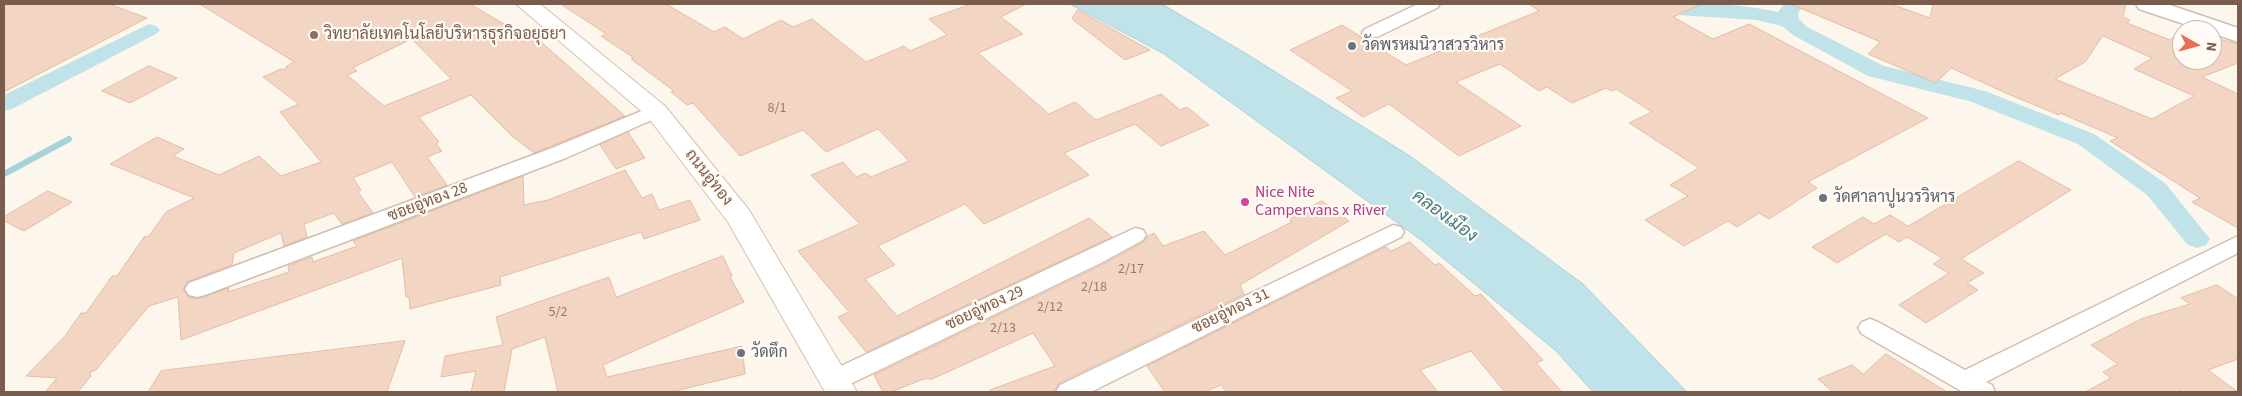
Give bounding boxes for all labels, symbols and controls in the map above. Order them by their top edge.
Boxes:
north arrow [2172,20,2222,70]
place label: วิทยาลัยเทคโนโลยีบริหารธุรกิจอยุธยา [324,25,566,45]
marker: วิทยาลัยเทคโนโลยีบริหารธุรกิจอยุธยา [308,29,320,41]
place label: วัดพรหมนิวาสวรวิหาร [1362,36,1504,56]
marker: วัดพรหมนิวาสวรวิหาร [1346,40,1358,52]
text: N [2200,41,2221,53]
house number: 8/1 [768,101,786,117]
street label: ถนนอู่ทอง [680,146,736,210]
street label: ซอยอู่ทอง 28 [385,179,471,227]
place label: Nice Nite Campervans x River [1255,183,1386,221]
water label: คลองเมือง [1407,186,1481,248]
place label: วัดศาลาปูนวรวิหาร [1833,188,1956,208]
marker: วัดศาลาปูนวรวิหาร [1817,192,1829,204]
marker: Nice Nite Campervans x River [1239,196,1251,208]
house number: 2/17 [1118,262,1144,278]
house number: 2/18 [1081,280,1107,296]
street label: ซอยอู่ทอง 29 [943,283,1027,335]
street label: ซอยอู่ทอง 31 [1189,285,1273,339]
house number: 2/12 [1037,300,1063,316]
house number: 5/2 [549,305,567,321]
house number: 2/13 [990,321,1016,337]
place label: วัดตึก [751,343,788,363]
marker: วัดตึก [735,347,747,359]

